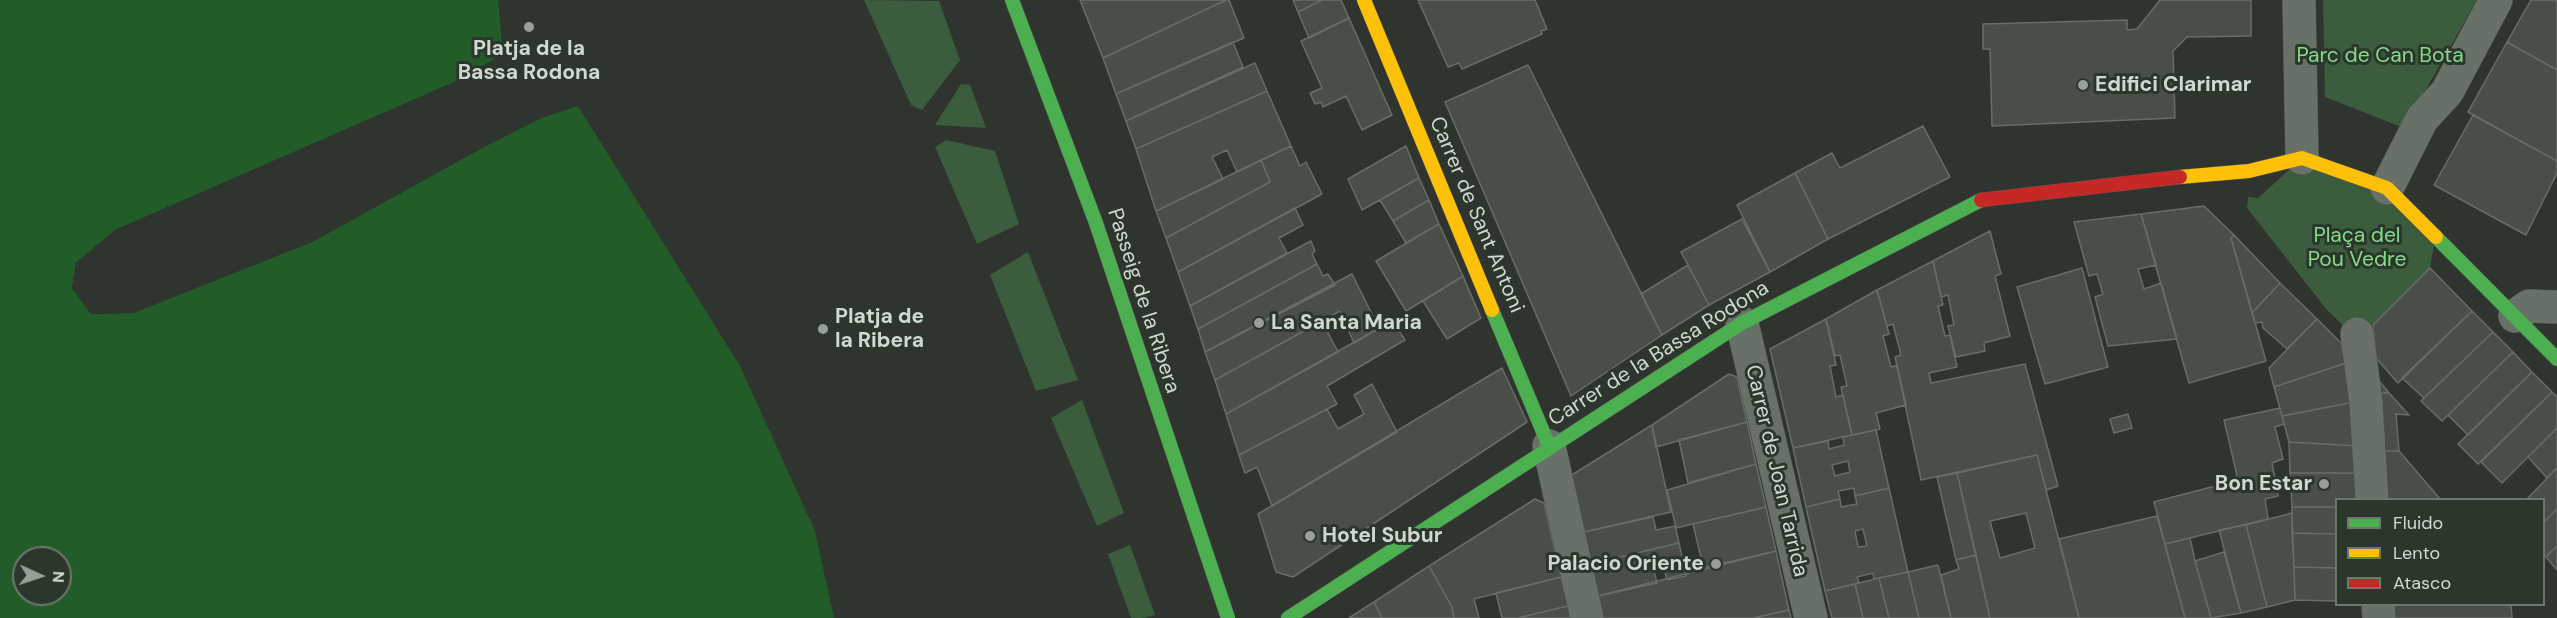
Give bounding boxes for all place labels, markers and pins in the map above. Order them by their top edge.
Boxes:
marker: Platja de la Bassa Rodona [522,20,536,34]
place label: Platja de la Bassa Rodona [458,36,600,86]
place label: Edifici Clarimar [2095,72,2251,98]
marker: Edifici Clarimar [2076,78,2090,92]
place label: Platja de la Ribera [835,304,924,354]
place label: La Santa Maria [1271,310,1422,336]
marker: La Santa Maria [1252,316,1266,330]
marker: Platja de la Ribera [816,322,830,336]
place label: Bon Estar [2215,471,2312,497]
marker: Bon Estar [2317,477,2331,491]
place label: Hotel Subur [1322,523,1442,549]
marker: Hotel Subur [1303,529,1317,543]
place label: Palacio Oriente [1547,551,1704,577]
marker: Palacio Oriente [1709,557,1723,571]

